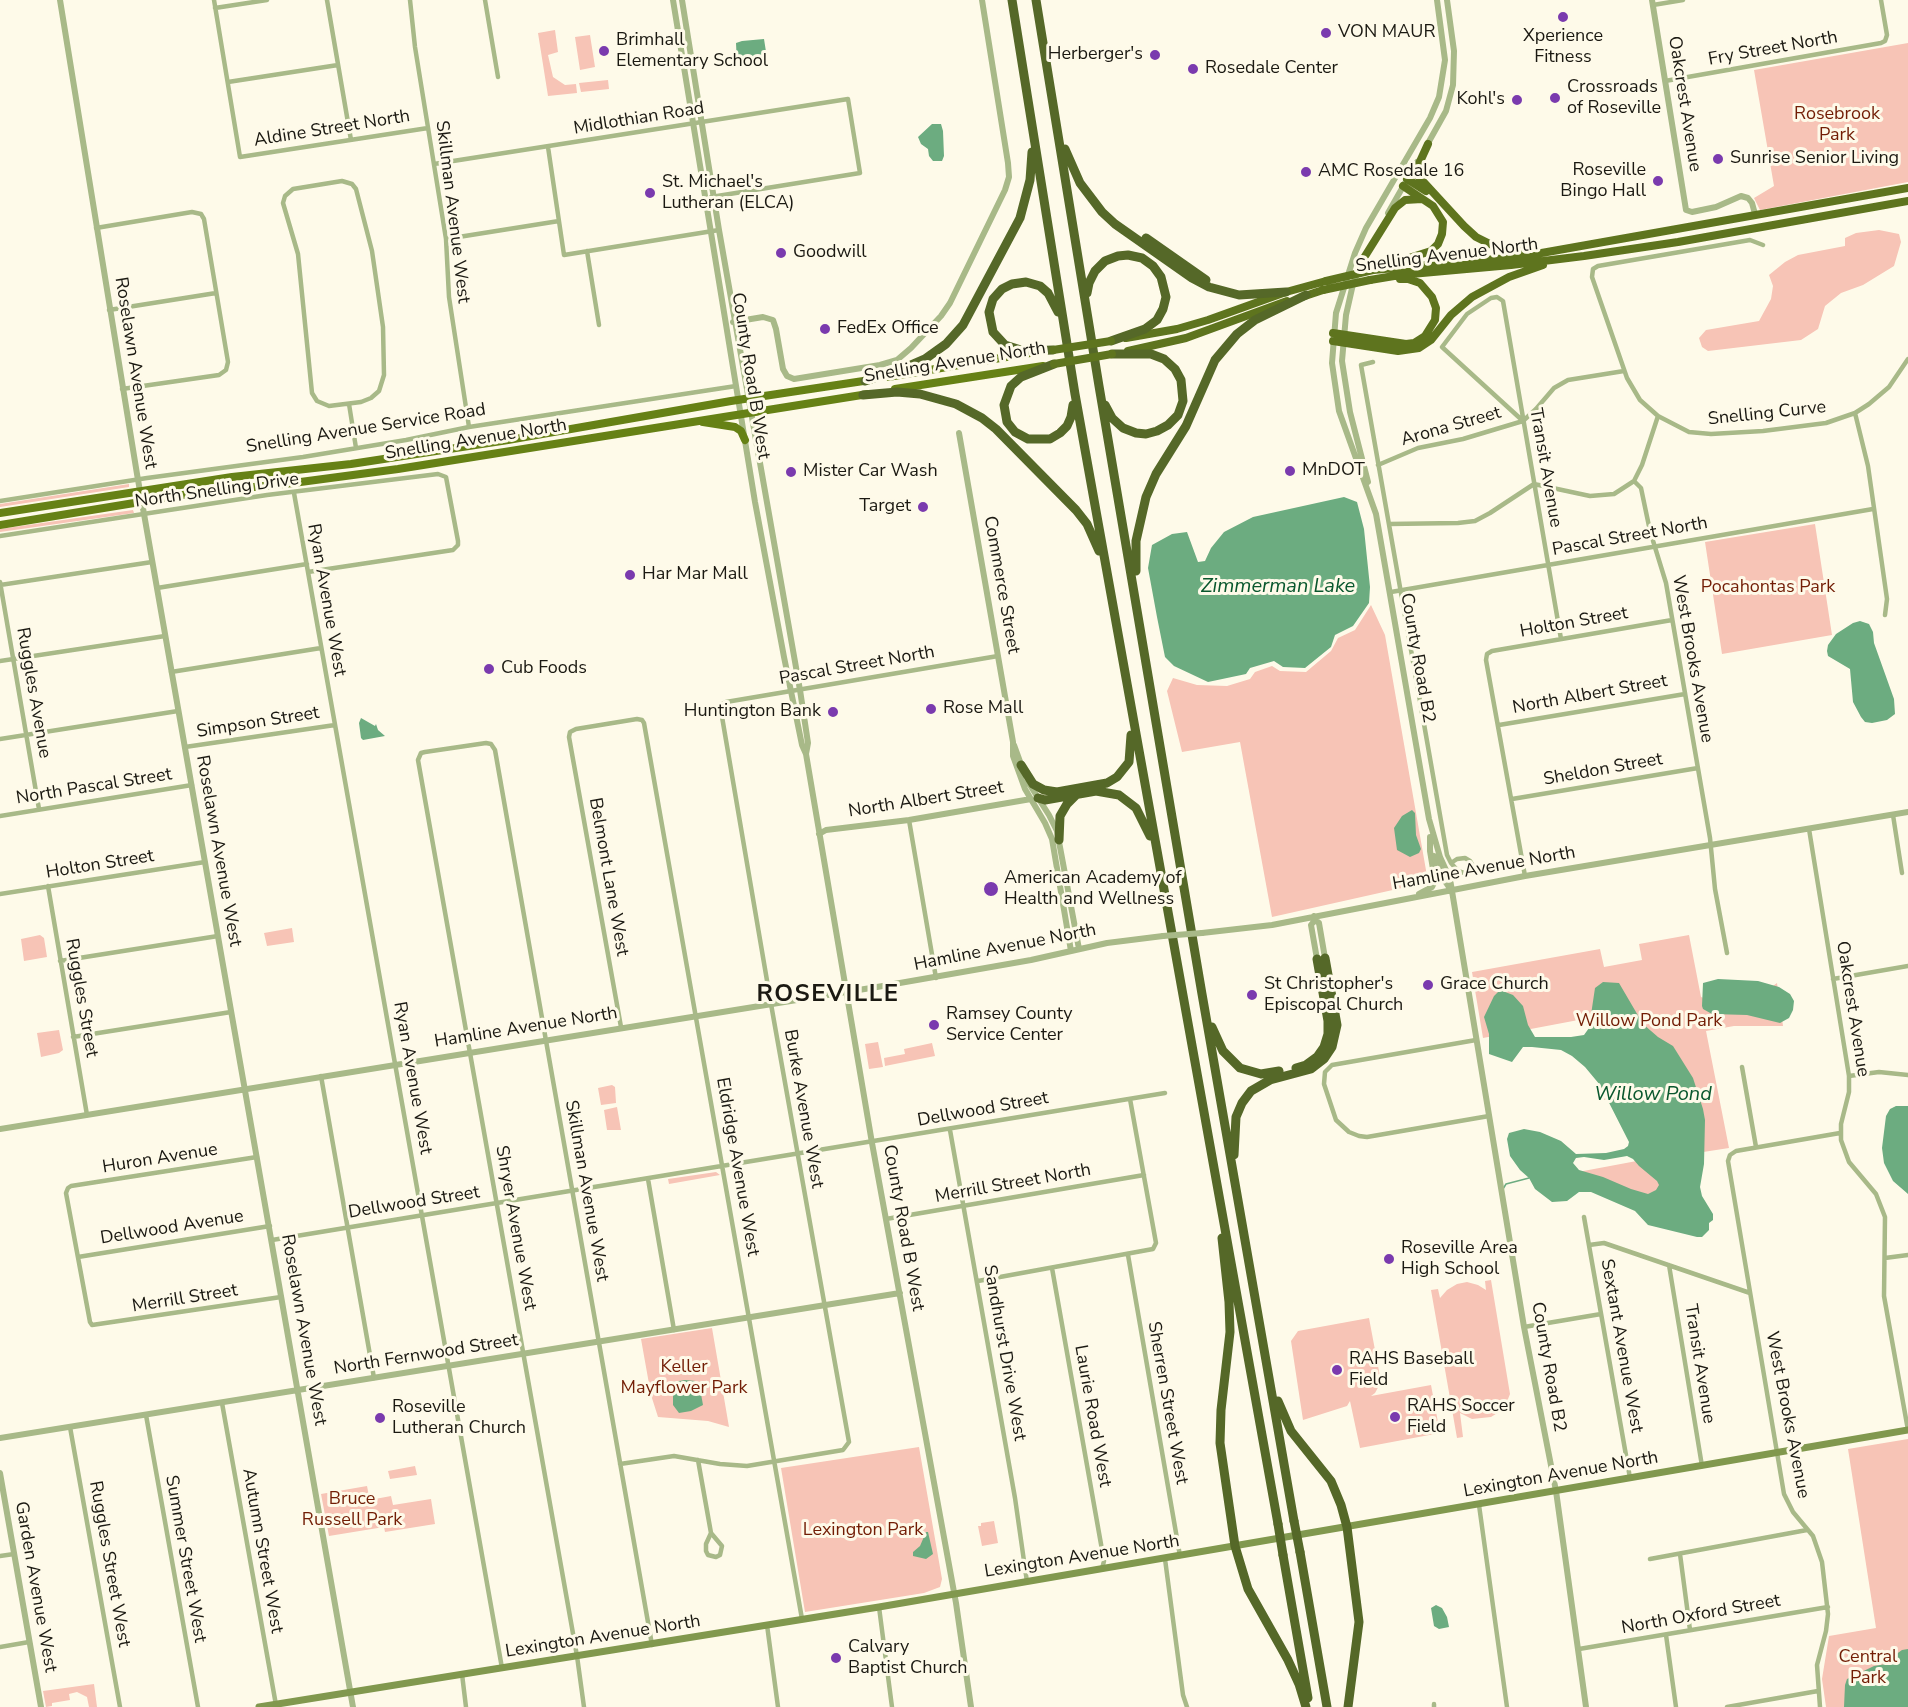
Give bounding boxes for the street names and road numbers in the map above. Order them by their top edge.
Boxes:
street label: Fry Street North [1707,27,1839,71]
street label: Oakcrest Avenue [1663,35,1705,173]
street label: Midlothian Road [572,98,706,140]
street label: Aldine Street North [252,106,412,152]
street label: Skillman Avenue West [430,119,474,305]
street label: Snelling Avenue North [1354,234,1540,278]
street label: Roselawn Avenue West [109,276,161,470]
street label: County Road B West [726,291,774,461]
street label: Snelling Avenue North [863,338,1047,388]
street label: Snelling Curve [1707,397,1827,431]
street label: Snelling Avenue Service Road [245,399,487,459]
street label: Arona Street [1399,402,1503,452]
street label: Transit Avenue [1524,407,1566,529]
street label: Snelling Avenue North [384,415,568,465]
street label: North Snelling Drive [134,469,300,513]
street label: Pascal Street North [1551,513,1709,561]
street label: Commerce Street [978,514,1024,656]
street label: Ryan Avenue West [302,522,350,678]
street label: West Brooks Avenue [1667,574,1717,744]
street label: County Road B2 [1395,591,1439,725]
street label: Holton Street [1518,603,1630,643]
street label: Ruggles Avenue [11,626,55,760]
street label: Pascal Street North [778,642,936,690]
street label: North Albert Street [1511,671,1669,719]
street label: Simpson Street [195,703,321,743]
street label: Sheldon Street [1542,749,1664,791]
street label: Roselawn Avenue West [191,754,245,948]
street label: North Pascal Street [15,764,173,810]
street label: North Albert Street [847,777,1005,823]
street label: Belmont Lane West [583,796,633,958]
street label: Hamline Avenue North [1391,842,1577,896]
street label: Holton Street [44,846,156,884]
street label: Hamline Avenue North [912,920,1098,976]
street label: Ruggles Street [60,937,102,1059]
street label: Oakcrest Avenue [1831,940,1873,1078]
street label: Ryan Avenue West [388,1000,436,1156]
street label: Hamline Avenue North [433,1003,619,1053]
street label: Burke Avenue West [778,1028,828,1190]
street label: Eldridge Avenue West [711,1076,763,1258]
street label: Dellwood Street [916,1088,1050,1132]
street label: Skillman Avenue West [559,1099,613,1283]
street label: Huron Avenue [101,1139,219,1179]
street label: County Road B West [878,1143,928,1313]
street label: Shryer Avenue West [490,1144,540,1312]
street label: Merrill Street North [933,1160,1093,1208]
street label: Dellwood Street [347,1182,481,1224]
street label: Dellwood Avenue [99,1206,245,1250]
street label: Roselawn Avenue West [276,1233,330,1427]
street label: Sextant Avenue West [1595,1257,1647,1435]
street label: Sandhurst Drive West [978,1263,1030,1443]
street label: Merrill Street [131,1280,239,1318]
street label: County Road B2 [1526,1300,1570,1434]
street label: Transit Avenue [1679,1303,1719,1425]
street label: Sherren Street West [1142,1320,1192,1486]
street label: North Fernwood Street [332,1330,520,1380]
street label: West Brooks Avenue [1760,1330,1814,1500]
street label: Laurie Road West [1069,1343,1115,1489]
street label: Lexington Avenue North [1462,1447,1660,1503]
street label: Autumn Street West [237,1467,287,1635]
street label: Summer Street West [160,1474,210,1644]
street label: Ruggles Street West [84,1479,134,1649]
street label: Garden Avenue West [9,1500,61,1674]
street label: Lexington Avenue North [983,1531,1181,1583]
street label: North Oxford Street [1620,1590,1782,1640]
street label: Lexington Avenue North [504,1611,702,1663]

